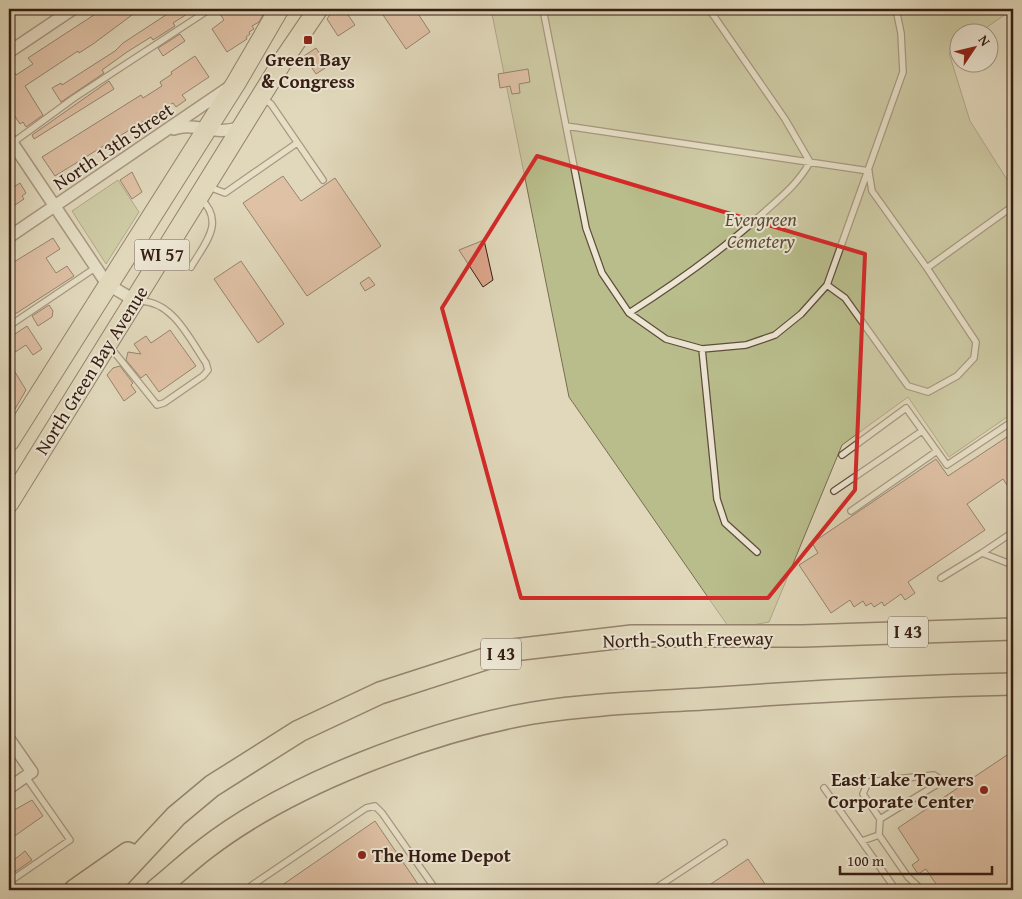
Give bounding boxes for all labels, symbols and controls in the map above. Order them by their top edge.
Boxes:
north arrow [950,22,1000,72]
text: N [974,31,996,51]
marker: Green Bay & Congress [302,34,314,46]
place label: Green Bay & Congress [261,45,355,95]
street label: North 13th Street [47,95,179,197]
park label: Evergreen Cemetery [724,205,797,255]
road number: WI 57 [134,240,190,270]
street label: North Green Bay Avenue [28,280,155,460]
road number: I 43 [888,616,928,648]
street label: North-South Freeway [602,624,774,654]
road number: I 43 [481,639,521,670]
place label: East Lake Towers Corporate Center [828,765,974,815]
marker: East Lake Towers Corporate Center [978,784,990,796]
place label: The Home Depot [372,841,512,869]
scale bar [840,844,992,876]
marker: The Home Depot [356,849,368,861]
text: 100 m [847,850,885,871]

